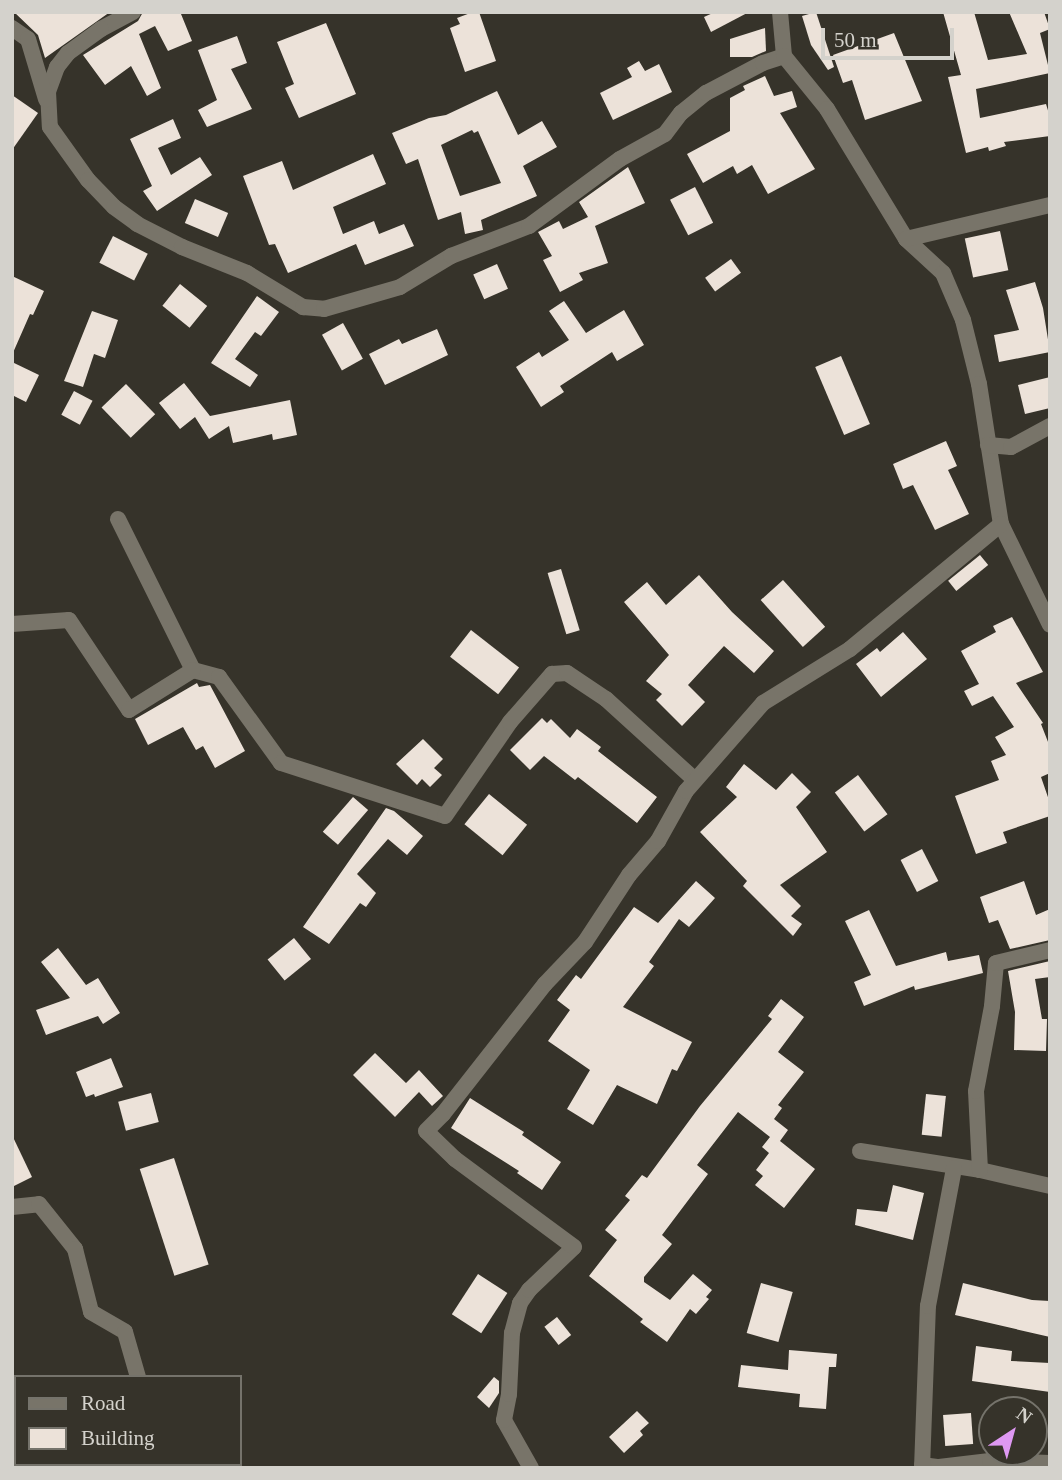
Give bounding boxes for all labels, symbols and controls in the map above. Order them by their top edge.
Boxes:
scale bar [824,14,957,58]
text: 50 m [834,28,877,52]
legend [14,1375,242,1466]
text: Road [81,1391,125,1415]
north arrow [978,1396,1048,1466]
text: N [1013,1403,1036,1428]
text: Building [81,1426,155,1450]

